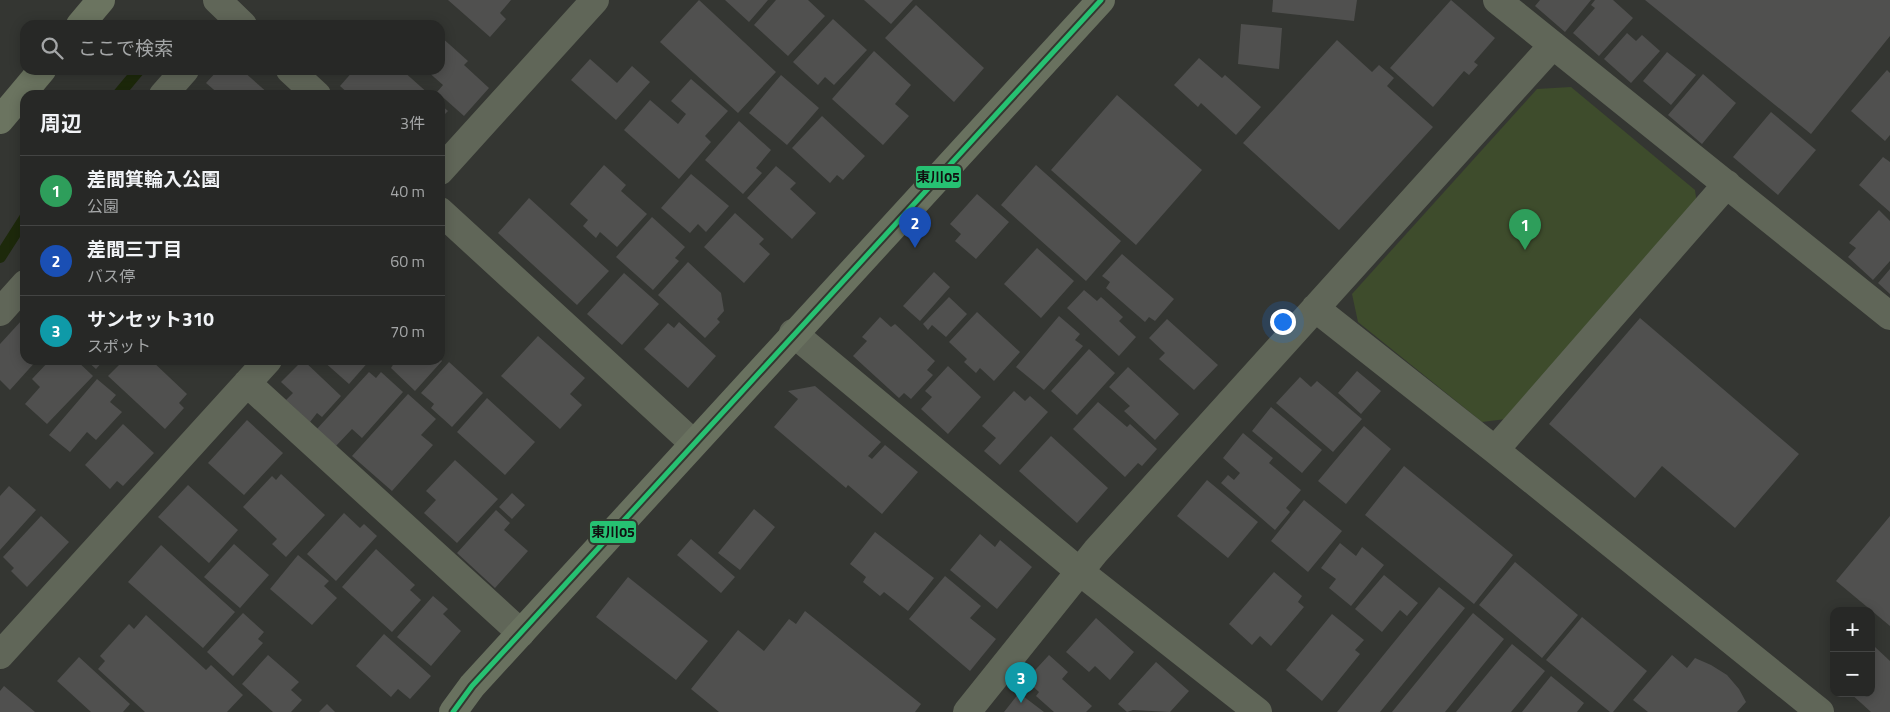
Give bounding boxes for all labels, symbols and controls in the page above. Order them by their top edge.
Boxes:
search box [20,20,445,75]
text: ここで検索 [78,33,173,62]
icon: search [38,34,66,62]
text: 周辺 [40,107,82,139]
text: 3件 [400,111,425,135]
text: 差間箕輪入公園 [87,164,220,193]
line badge: 東川05 [915,165,962,189]
text: 東川05 [916,166,960,187]
text: 1 [52,179,60,203]
text: 40 m [390,179,425,203]
text: 公園 [87,194,119,218]
pin: 2 [899,207,931,248]
pin: 1 [1509,209,1541,250]
text: 差間三丁目 [87,234,182,263]
text: 2 [52,249,60,273]
text: 60 m [390,249,425,273]
text: バス停 [87,264,135,288]
text: サンセット310 [87,304,214,333]
your location [1270,309,1296,335]
text: 3 [52,319,60,343]
text: 70 m [390,319,425,343]
text: スポット [87,334,151,358]
line badge: 東川05 [589,520,637,544]
text: 東川05 [591,521,635,542]
map controls [1830,607,1875,697]
button: + [1830,607,1875,652]
button: − [1830,652,1875,697]
pin: 3 [1005,662,1037,703]

